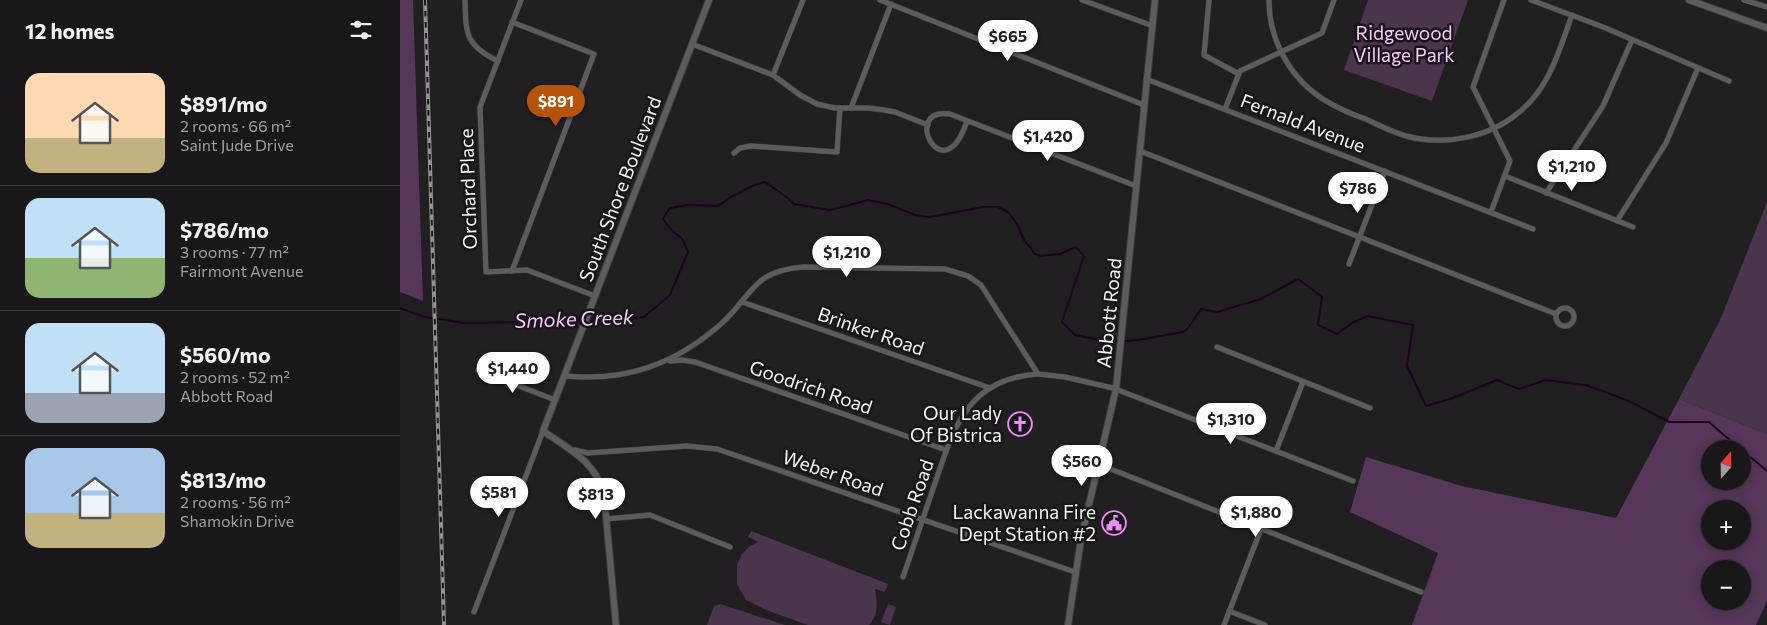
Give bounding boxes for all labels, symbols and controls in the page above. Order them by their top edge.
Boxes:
icon: filters [347,16,375,44]
text: 12 homes [25,18,114,43]
pin: $665 [978,20,1038,62]
park label: Ridgewood Village Park [1353,21,1455,66]
text: $665 [989,26,1027,45]
pin: $891 [526,84,586,127]
street label: Fernald Avenue [1238,88,1369,157]
text: $891/mo [180,91,267,116]
text: $891 [538,91,574,110]
icon: home [65,93,125,153]
street label: South Shore Boulevard [574,93,665,285]
text: 2 rooms · 66 m² [180,116,291,135]
pin: $1,420 [1007,120,1089,162]
text: $1,420 [1023,126,1073,145]
street label: Orchard Place [454,128,481,250]
text: Saint Jude Drive [180,135,294,154]
pin: $1,210 [1531,150,1613,192]
text: $1,210 [1548,156,1596,175]
pin: $786 [1328,172,1388,214]
text: $786 [1339,178,1377,197]
text: $786/mo [180,217,269,242]
icon: home [65,218,125,278]
pin: $1,210 [806,236,888,278]
text: 3 rooms · 77 m² [180,242,289,261]
text: $1,210 [823,242,871,261]
street label: Abbott Road [1091,257,1126,369]
text: Fairmont Avenue [180,261,303,280]
street label: Brinker Road [815,302,927,359]
water label: Smoke Creek [514,304,635,332]
text: $560/mo [180,342,271,367]
icon: home [65,343,125,403]
pin: $1,440 [472,352,554,394]
street label: Goodrich Road [747,355,876,418]
text: $1,440 [488,358,538,377]
text: 2 rooms · 52 m² [180,367,290,386]
text: Abbott Road [180,386,273,405]
place label: Our Lady Of Bistrica [910,401,1002,446]
pin: $1,310 [1190,402,1272,445]
text: $1,310 [1207,409,1255,428]
church icon: Our Lady Of Bistrica [1007,411,1033,437]
north arrow [1701,440,1751,490]
map controls [1701,440,1751,610]
pin: $560 [1052,444,1112,487]
street label: Weber Road [780,445,887,500]
text: $560 [1062,451,1102,470]
street label: Cobb Road [885,456,938,553]
text: $813/mo [180,467,266,492]
icon: home [65,468,125,528]
pin: $581 [469,476,529,518]
pin: $813 [566,478,626,520]
text: $581 [481,482,517,501]
text: $813 [578,484,614,503]
text: 2 rooms · 56 m² [180,492,291,511]
pin: $1,880 [1215,496,1297,538]
place label: Lackawanna Fire Dept Station #2 [952,500,1096,545]
button: + [1701,500,1751,550]
text: $1,880 [1231,502,1281,521]
public building icon: Lackawanna Fire Dept Station #2 [1101,510,1127,536]
text: Shamokin Drive [180,511,294,530]
button: − [1701,560,1751,610]

